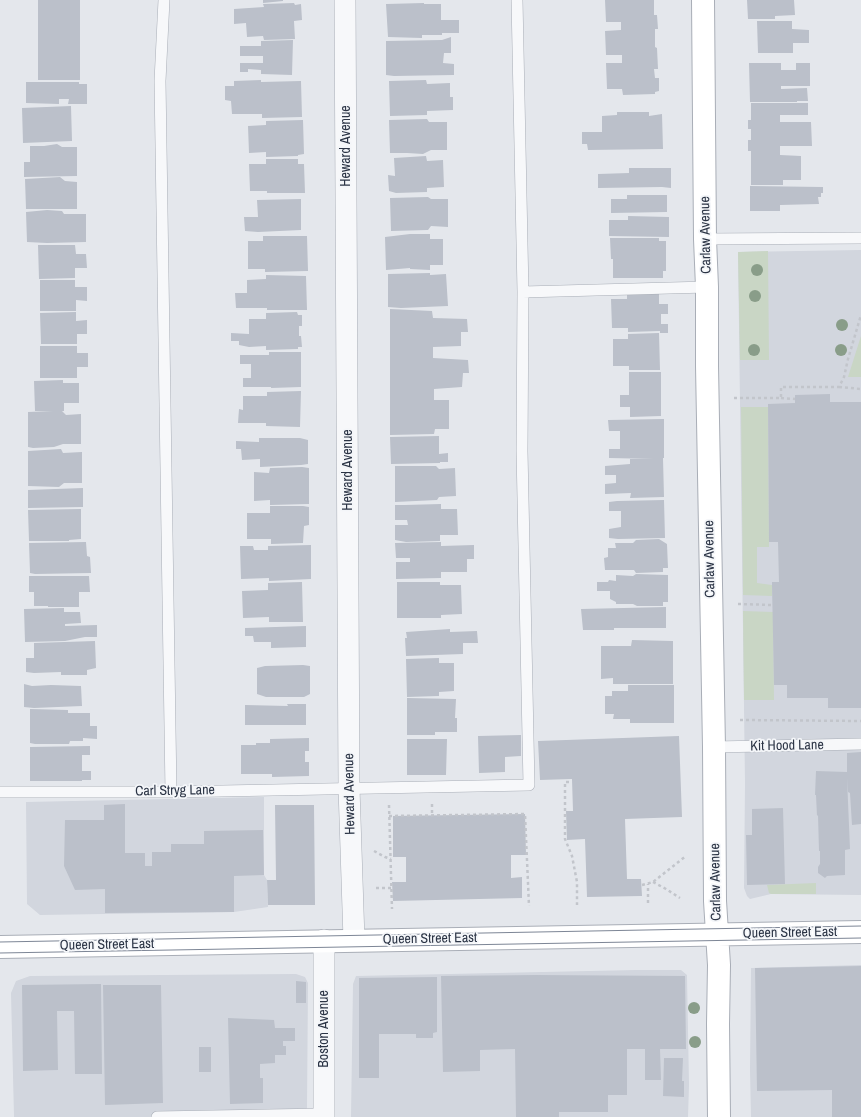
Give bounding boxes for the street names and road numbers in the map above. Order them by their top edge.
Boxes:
street label: Heward Avenue [338,105,354,187]
street label: Carlaw Avenue [697,196,715,274]
street label: Heward Avenue [340,429,356,511]
street label: Carlaw Avenue [701,520,719,598]
street label: Kit Hood Lane [750,737,824,755]
street label: Heward Avenue [341,753,359,835]
street label: Carl Stryg Lane [135,782,215,800]
street label: Carlaw Avenue [707,843,725,921]
street label: Queen Street East [743,924,837,942]
street label: Queen Street East [383,930,477,948]
street label: Queen Street East [60,936,154,954]
street label: Boston Avenue [316,990,332,1068]

